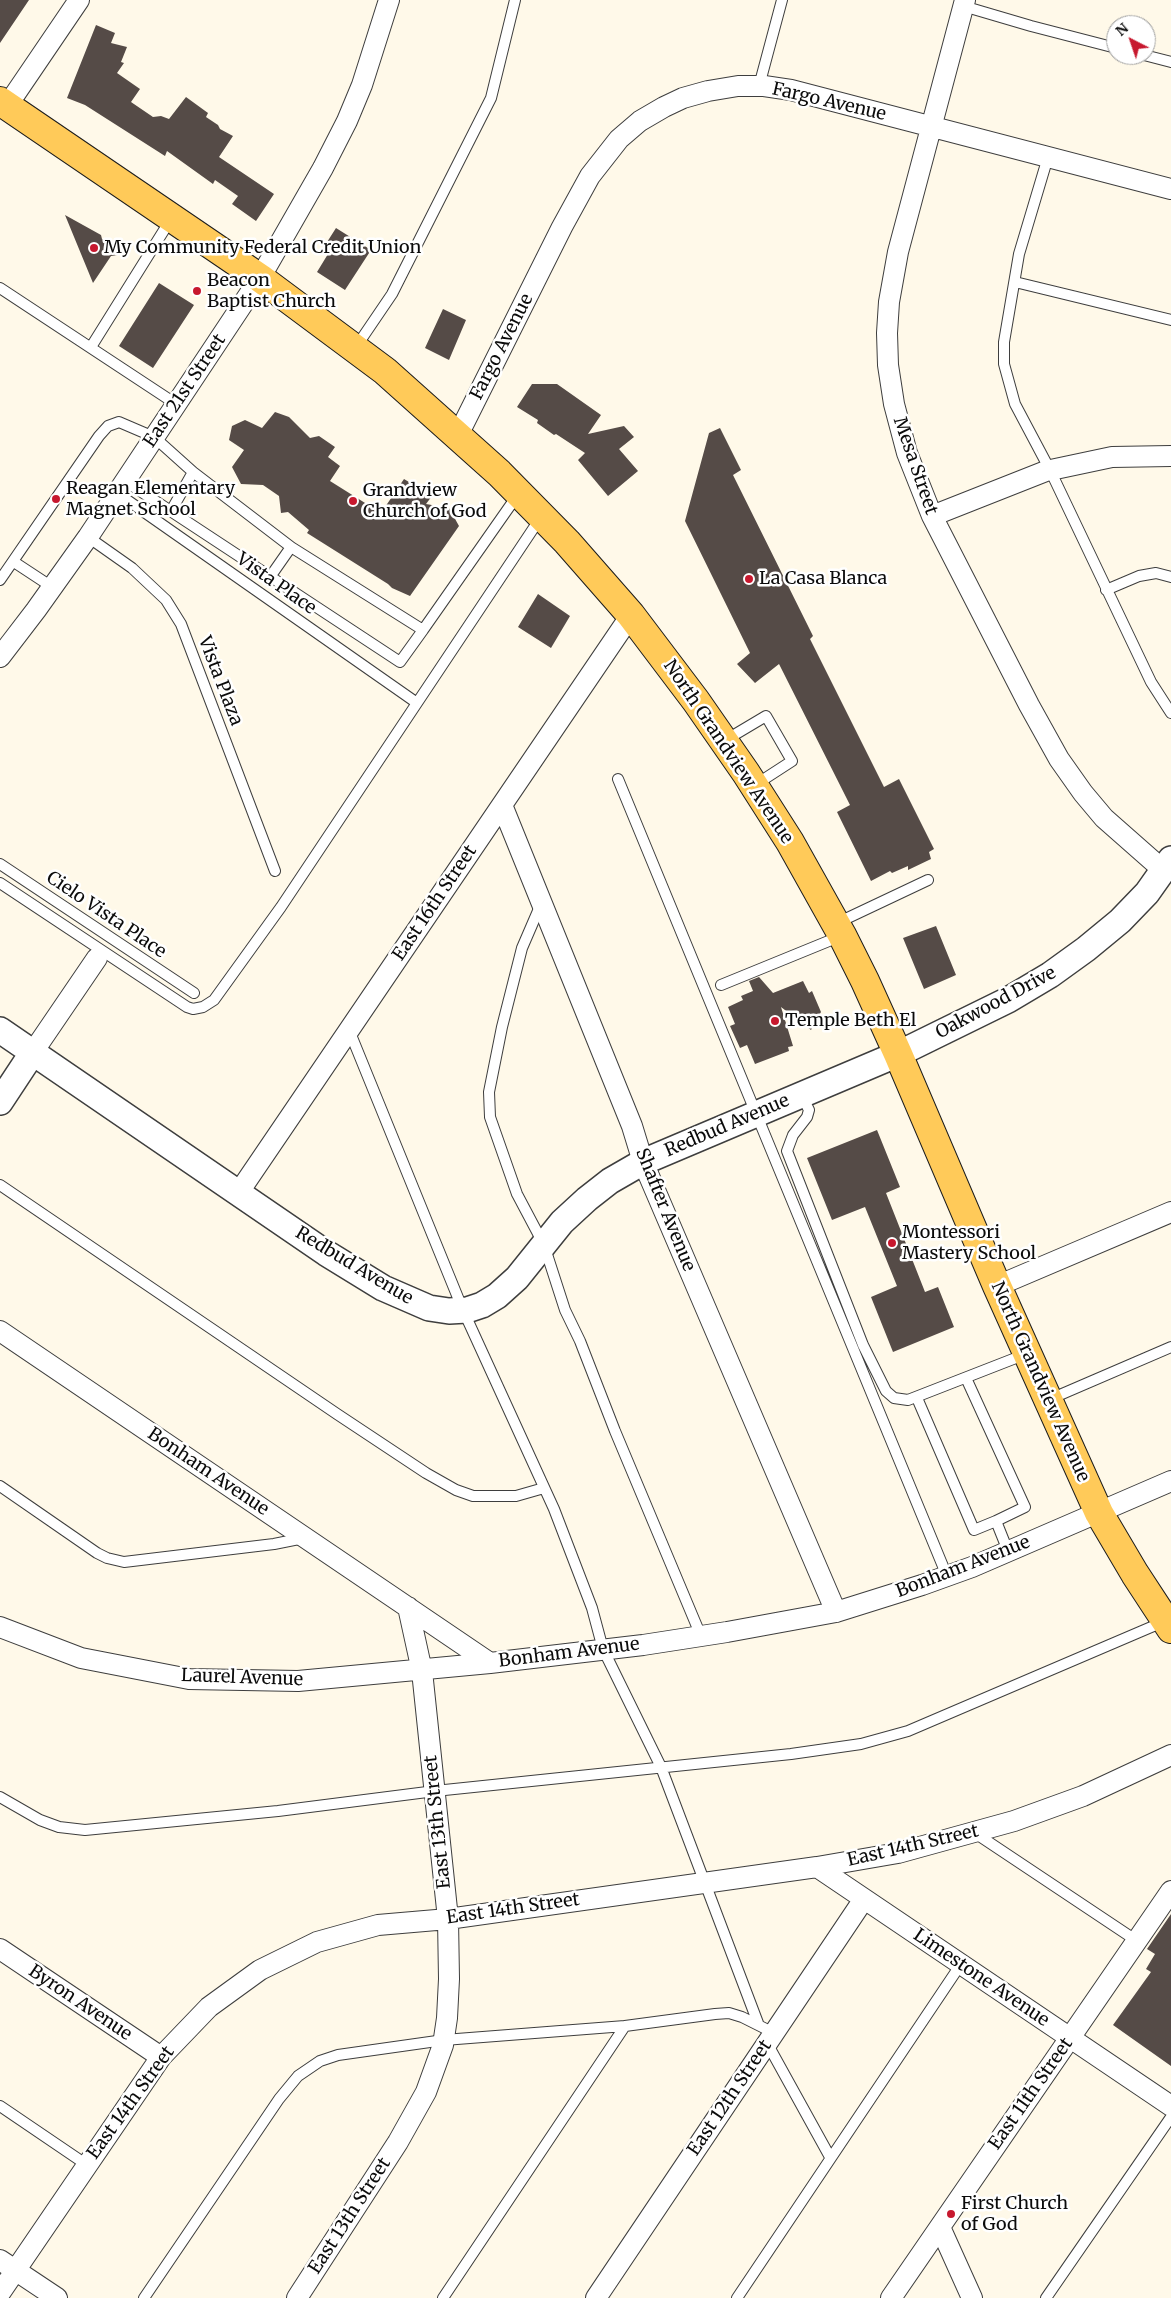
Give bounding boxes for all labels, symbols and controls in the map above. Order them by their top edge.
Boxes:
north arrow [1106,15,1156,65]
text: N [1112,19,1132,40]
street label: Fargo Avenue [770,78,888,126]
place label: My Community Federal Credit Union [104,237,421,259]
marker: My Community Federal Credit Union [88,242,100,254]
place label: Beacon Baptist Church [207,270,336,312]
marker: Beacon Baptist Church [191,285,203,297]
street label: Fargo Avenue [466,290,538,404]
street label: East 21st Street [139,330,231,452]
street label: Mesa Street [888,414,942,518]
place label: Reagan Elementary Magnet School [66,478,235,520]
place label: Grandview Church of God [363,480,487,522]
marker: Reagan Elementary Magnet School [50,493,62,505]
marker: Grandview Church of God [347,495,359,507]
street label: Vista Place [232,549,320,619]
place label: La Casa Blanca [759,568,887,590]
marker: La Casa Blanca [743,573,755,585]
street label: Vista Plaza [193,633,247,729]
street label: North Grandview Avenue [658,656,798,848]
street label: East 16th Street [388,841,482,965]
street label: Cielo Vista Place [42,867,170,963]
street label: Oakwood Drive [932,962,1060,1044]
place label: Temple Beth El [785,1010,916,1032]
marker: Temple Beth El [769,1015,781,1027]
street label: Redbud Avenue [662,1090,792,1162]
street label: Shafter Avenue [631,1145,699,1275]
street label: Redbud Avenue [291,1222,417,1310]
place label: Montessori Mastery School [902,1222,1036,1264]
marker: Montessori Mastery School [886,1237,898,1249]
street label: North Grandview Avenue [986,1279,1094,1485]
street label: Bonham Avenue [143,1423,273,1521]
street label: Bonham Avenue [893,1532,1033,1602]
street label: Bonham Avenue [497,1634,641,1672]
street label: Laurel Avenue [180,1665,304,1691]
street label: East 13th Street [420,1754,456,1890]
street label: East 14th Street [845,1820,981,1872]
street label: East 14th Street [445,1889,581,1929]
street label: Limestone Avenue [909,1925,1053,2031]
street label: Byron Avenue [24,1961,136,2045]
street label: East 11th Street [984,2034,1078,2154]
street label: East 12th Street [683,2036,777,2160]
street label: East 14th Street [83,2042,179,2164]
street label: East 13th Street [304,2154,396,2278]
place label: First Church of God [961,2193,1068,2236]
marker: First Church of God [945,2208,957,2220]

